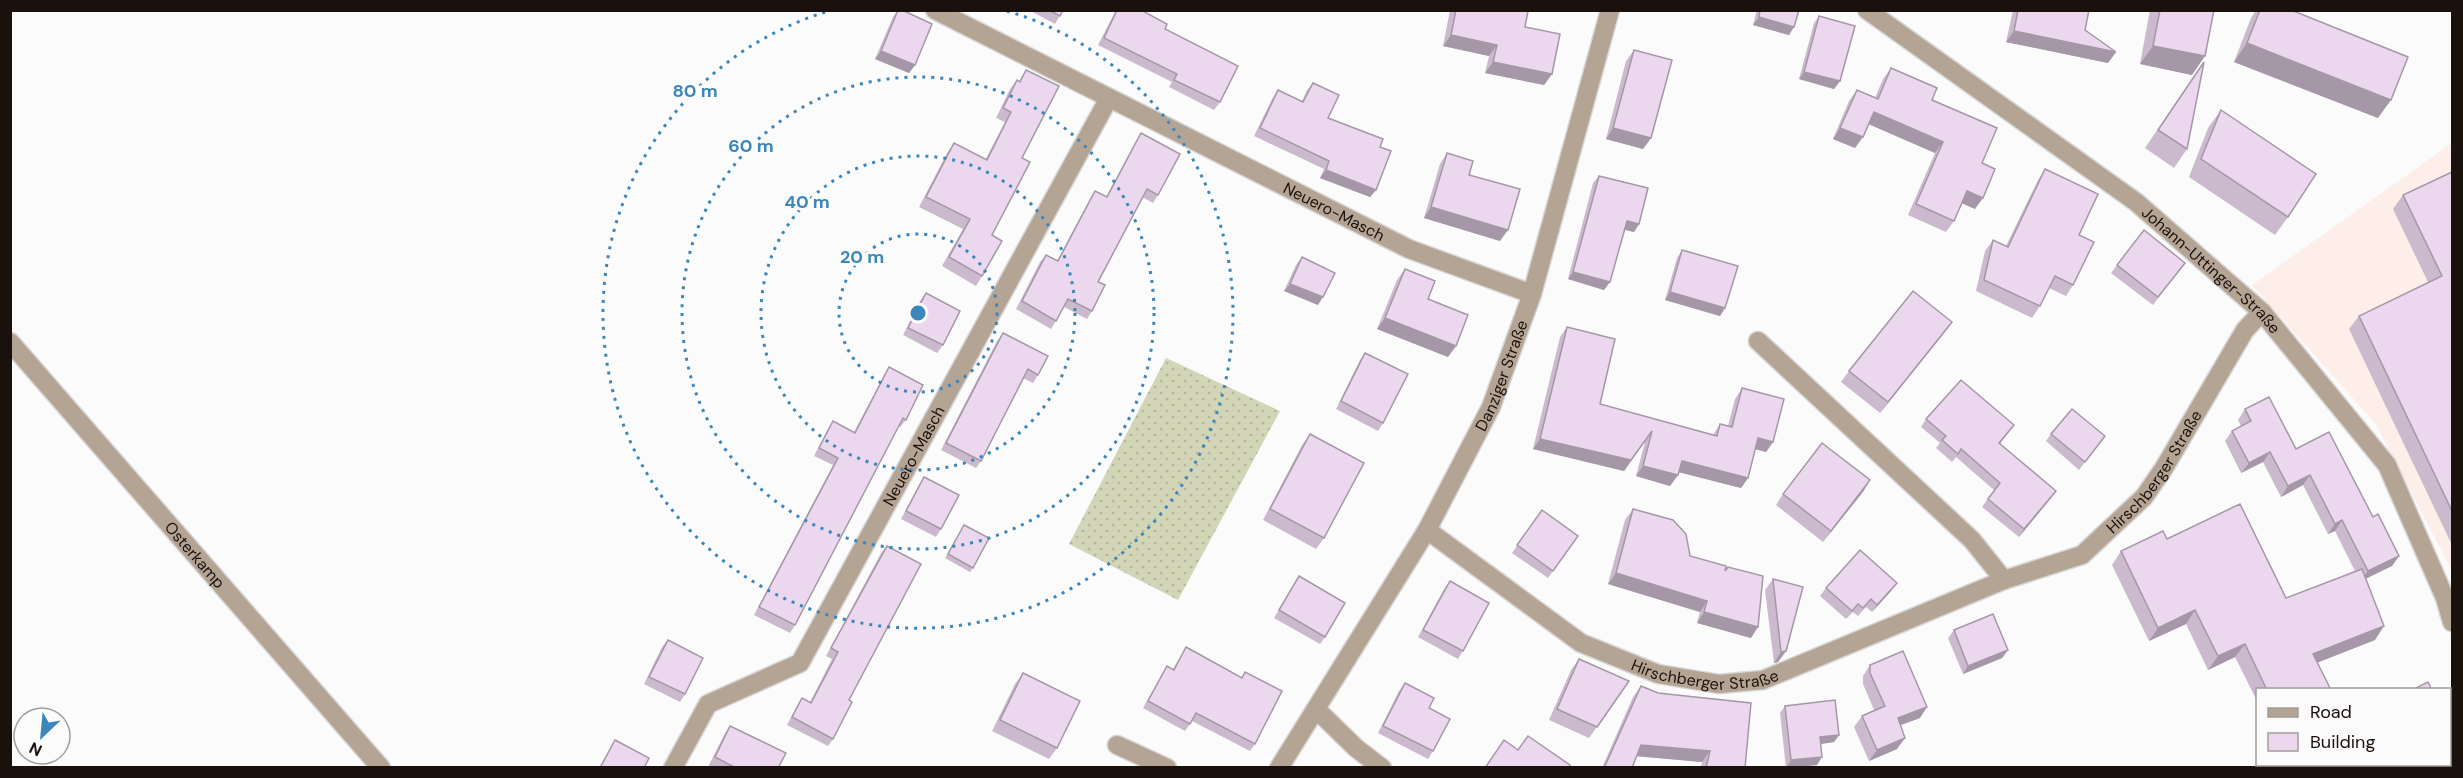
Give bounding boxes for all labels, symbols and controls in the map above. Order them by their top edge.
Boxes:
text: 80 m [672,79,718,103]
text: 60 m [728,134,774,158]
street label: Neuero-Masch [1280,177,1388,246]
text: 40 m [784,190,830,214]
street label: Johann-Uttinger-Straße [2137,202,2285,338]
text: 20 m [840,245,884,269]
centre of rings [908,303,928,323]
street label: Danziger Straße [1470,317,1533,435]
street label: Neuero-Masch [878,402,950,510]
street label: Hirschberger Straße [2102,406,2207,538]
street label: Osterkamp [160,517,230,593]
street label: Hirschberger Straße [1628,654,1782,695]
legend [2256,688,2451,766]
text: Road [2310,700,2352,724]
north arrow [12,706,72,766]
text: Building [2310,730,2375,754]
text: N [26,737,45,761]

